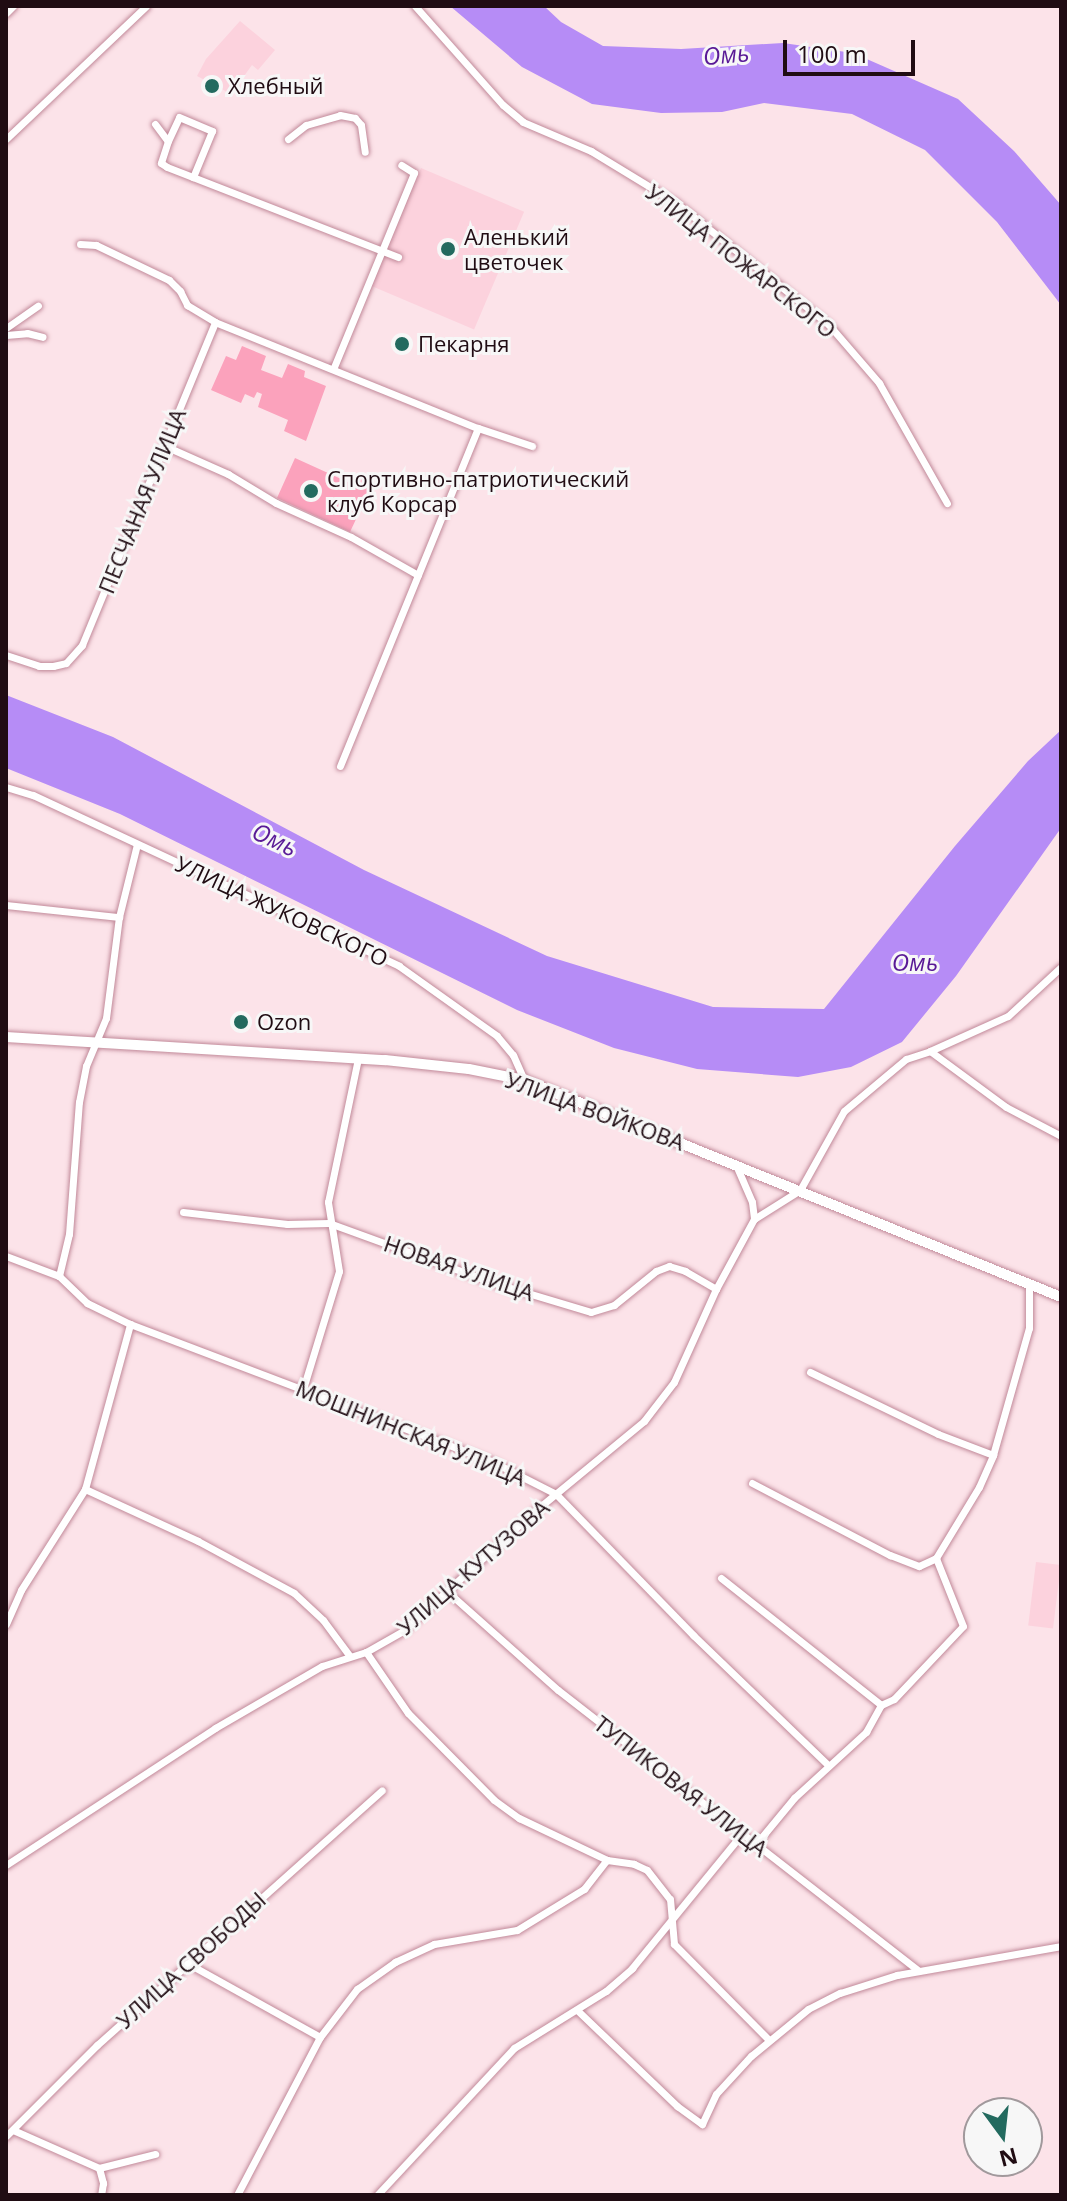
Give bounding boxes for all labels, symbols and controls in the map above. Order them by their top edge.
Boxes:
scale bar [787,24,919,74]
text: 100 m [797,37,867,70]
water label: Омь [702,38,750,70]
place label: Хлебный [228,73,324,99]
marker: Хлебный [203,77,221,95]
street label: УЛИЦА ПОЖАРСКОГО [641,179,841,343]
place label: Аленький цветочек [464,223,569,274]
marker: Аленький цветочек [439,240,457,258]
place label: Пекарня [418,331,510,357]
marker: Пекарня [393,335,411,353]
street label: ПЕСЧАНАЯ УЛИЦА [93,405,191,597]
place label: Спортивно-патриотический клуб Корсар [327,465,629,516]
marker: Спортивно-патриотический клуб Корсар [302,482,320,500]
water label: Омь [248,816,302,862]
street label: УЛИЦА ЖУКОВСКОГО [172,850,392,972]
water label: Омь [892,948,938,976]
place label: Ozon [257,1009,311,1035]
marker: Ozon [232,1013,250,1031]
street label: УЛИЦА ВОЙКОВА [502,1066,688,1156]
street label: НОВАЯ УЛИЦА [380,1230,538,1306]
street label: МОШНИНСКАЯ УЛИЦА [292,1375,530,1491]
street label: УЛИЦА КУТУЗОВА [392,1494,554,1640]
street label: ТУПИКОВАЯ УЛИЦА [589,1710,773,1862]
street label: УЛИЦА СВОБОДЫ [111,1886,271,2034]
north arrow [963,2097,1043,2177]
text: N [996,2141,1021,2175]

